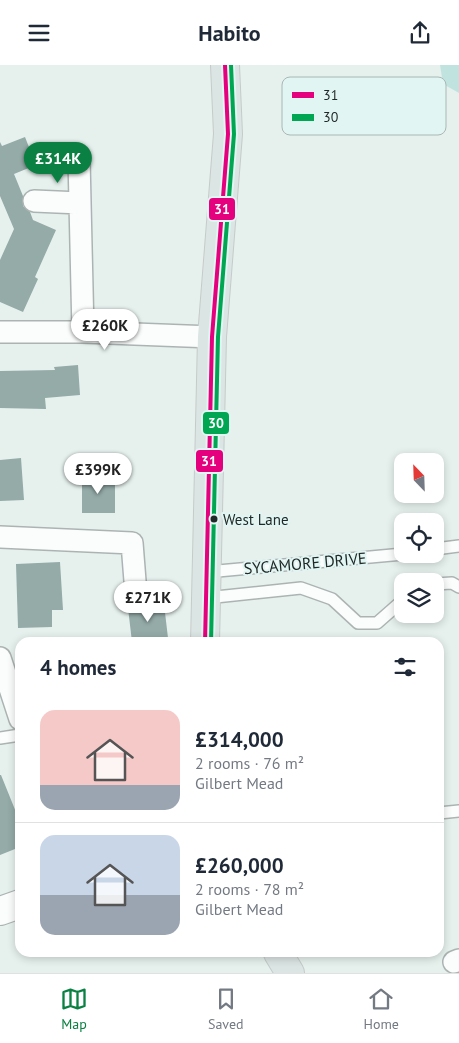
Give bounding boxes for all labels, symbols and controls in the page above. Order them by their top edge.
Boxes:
icon: menu [25,19,53,47]
text: Habito [198,19,261,47]
icon: share [406,19,434,47]
legend [282,77,446,135]
text: 31 [323,86,338,104]
text: 30 [323,108,339,126]
pin: £314K [23,141,93,184]
text: £314K [35,148,81,168]
line badge: 31 [208,197,236,221]
text: 31 [214,200,230,218]
pin: £260K [70,309,140,351]
text: £260K [82,315,128,335]
line badge: 30 [202,411,230,435]
text: 30 [208,414,224,432]
line badge: 31 [195,449,224,473]
text: 31 [201,452,217,470]
pin: £399K [63,453,133,495]
north arrow [394,453,444,503]
map controls [394,453,444,623]
text: £399K [75,459,121,479]
place label: West Lane [223,510,289,529]
button: locate [394,513,444,563]
marker: West Lane [209,514,219,524]
street label: SYCAMORE DRIVE [243,548,367,578]
button: layers [394,573,444,623]
pin: £271K [113,581,183,623]
text: £271K [125,587,171,607]
icon: filters [391,653,419,681]
text: 4 homes [40,654,116,681]
text: £314,000 [195,726,284,753]
icon: home [80,730,140,790]
text: 2 rooms · 76 m² [195,753,304,773]
text: Gilbert Mead [195,773,283,793]
text: £260,000 [195,852,284,879]
icon: home [80,855,140,915]
text: 2 rooms · 78 m² [195,879,304,899]
text: Gilbert Mead [195,899,283,919]
tab: Map [60,985,88,1033]
tab: Saved [208,985,244,1033]
tab: Home [364,985,399,1033]

